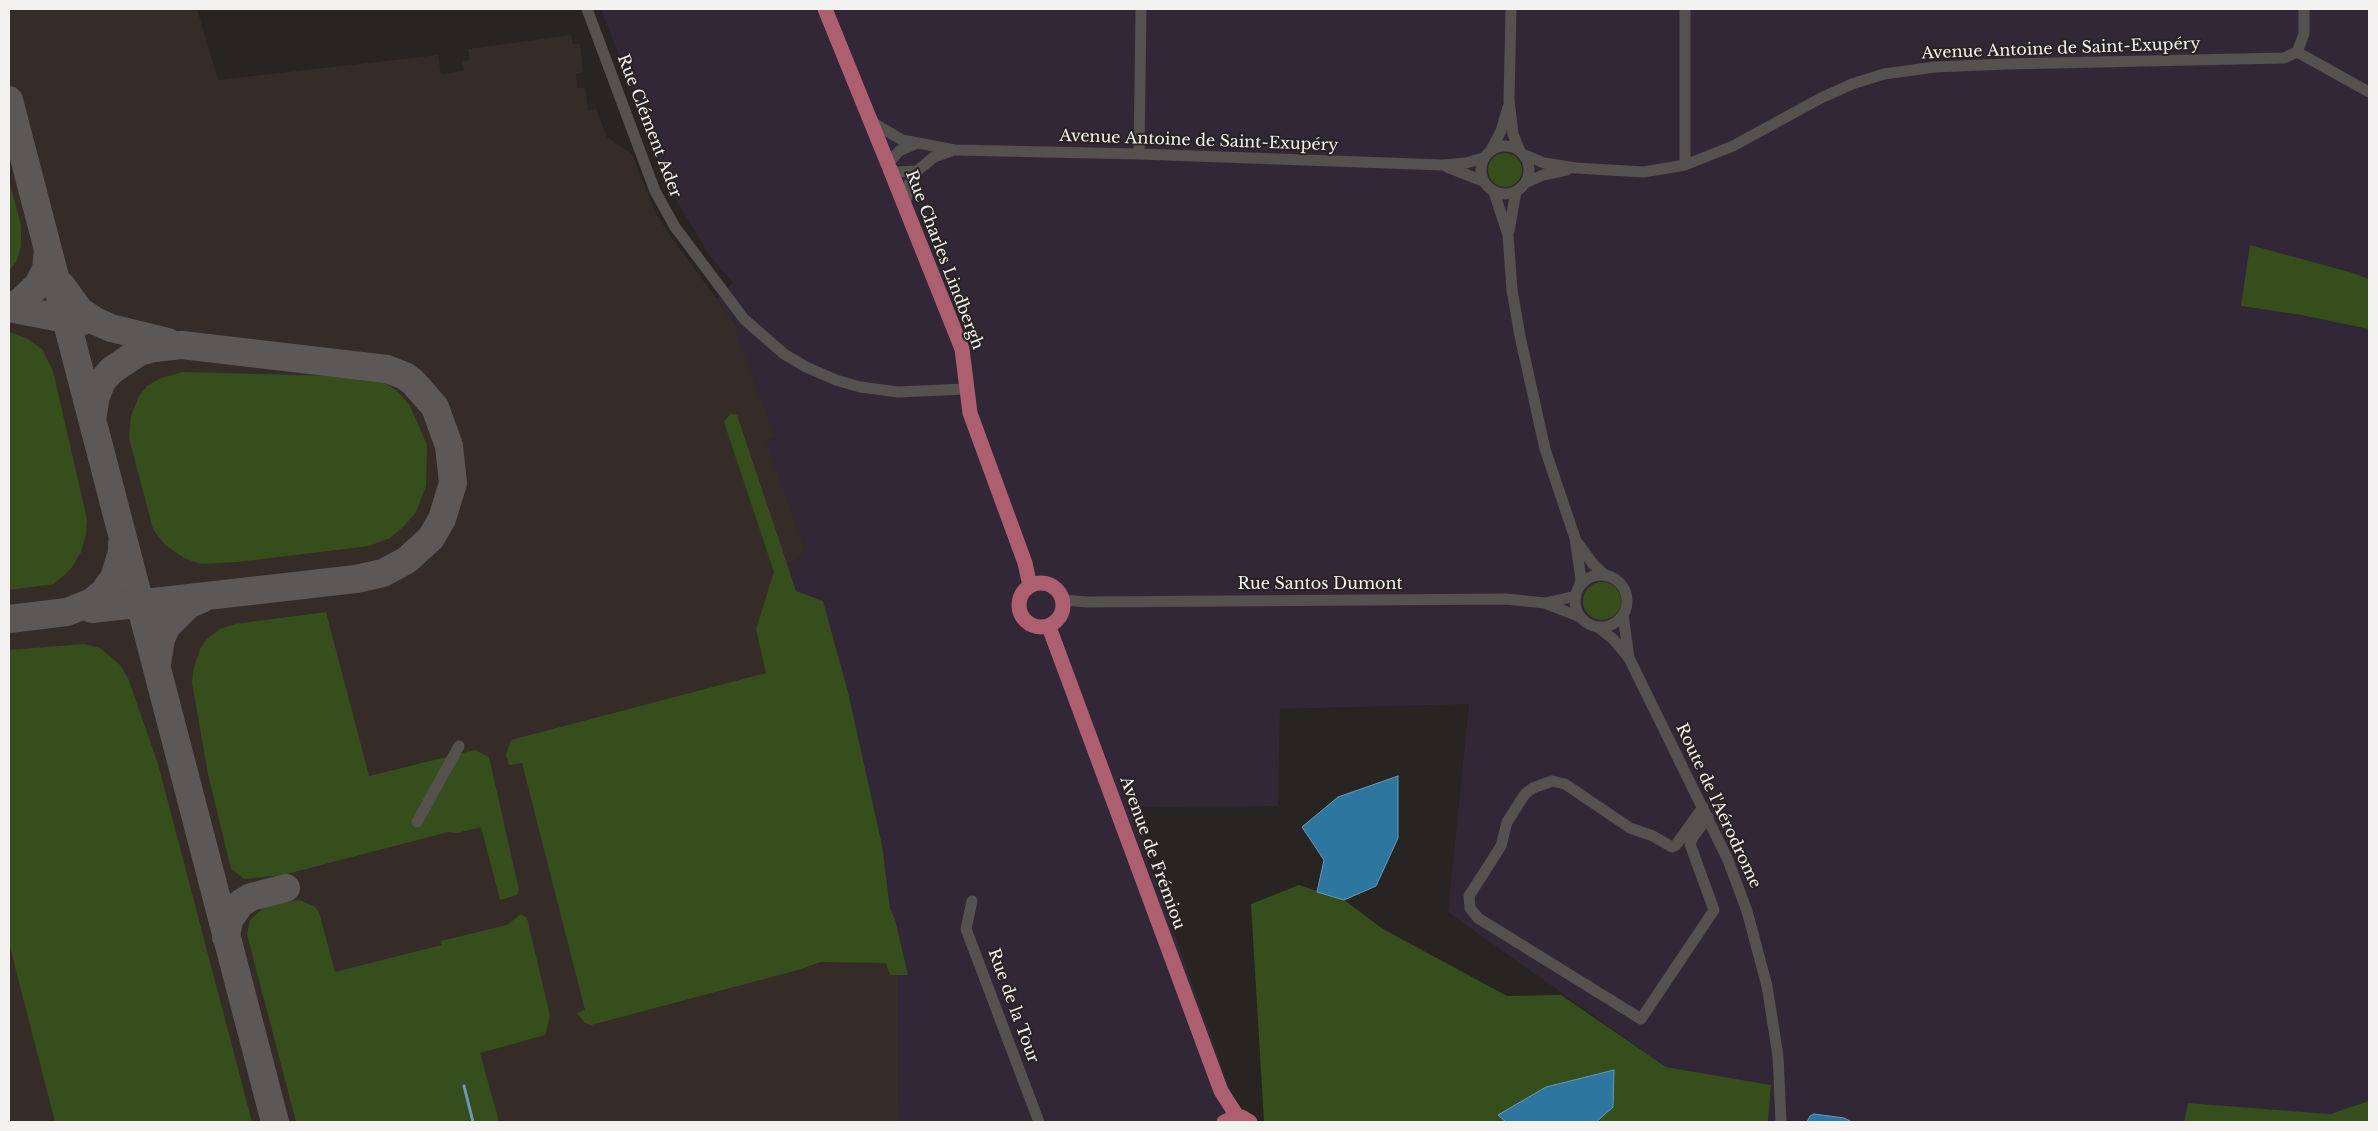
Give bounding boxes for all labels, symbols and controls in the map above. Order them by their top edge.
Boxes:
street label: Avenue Antoine de Saint-Exupéry [1921,35,2201,63]
street label: Rue Clément Ader [613,52,685,200]
street label: Avenue Antoine de Saint-Exupéry [1059,127,1339,155]
street label: Rue Charles Lindbergh [901,168,987,352]
street label: Rue Santos Dumont [1237,574,1403,594]
street label: Route de l'Aérodrome [1671,720,1765,892]
street label: Avenue de Frémiou [1115,774,1189,932]
street label: Rue de la Tour [983,946,1043,1066]

